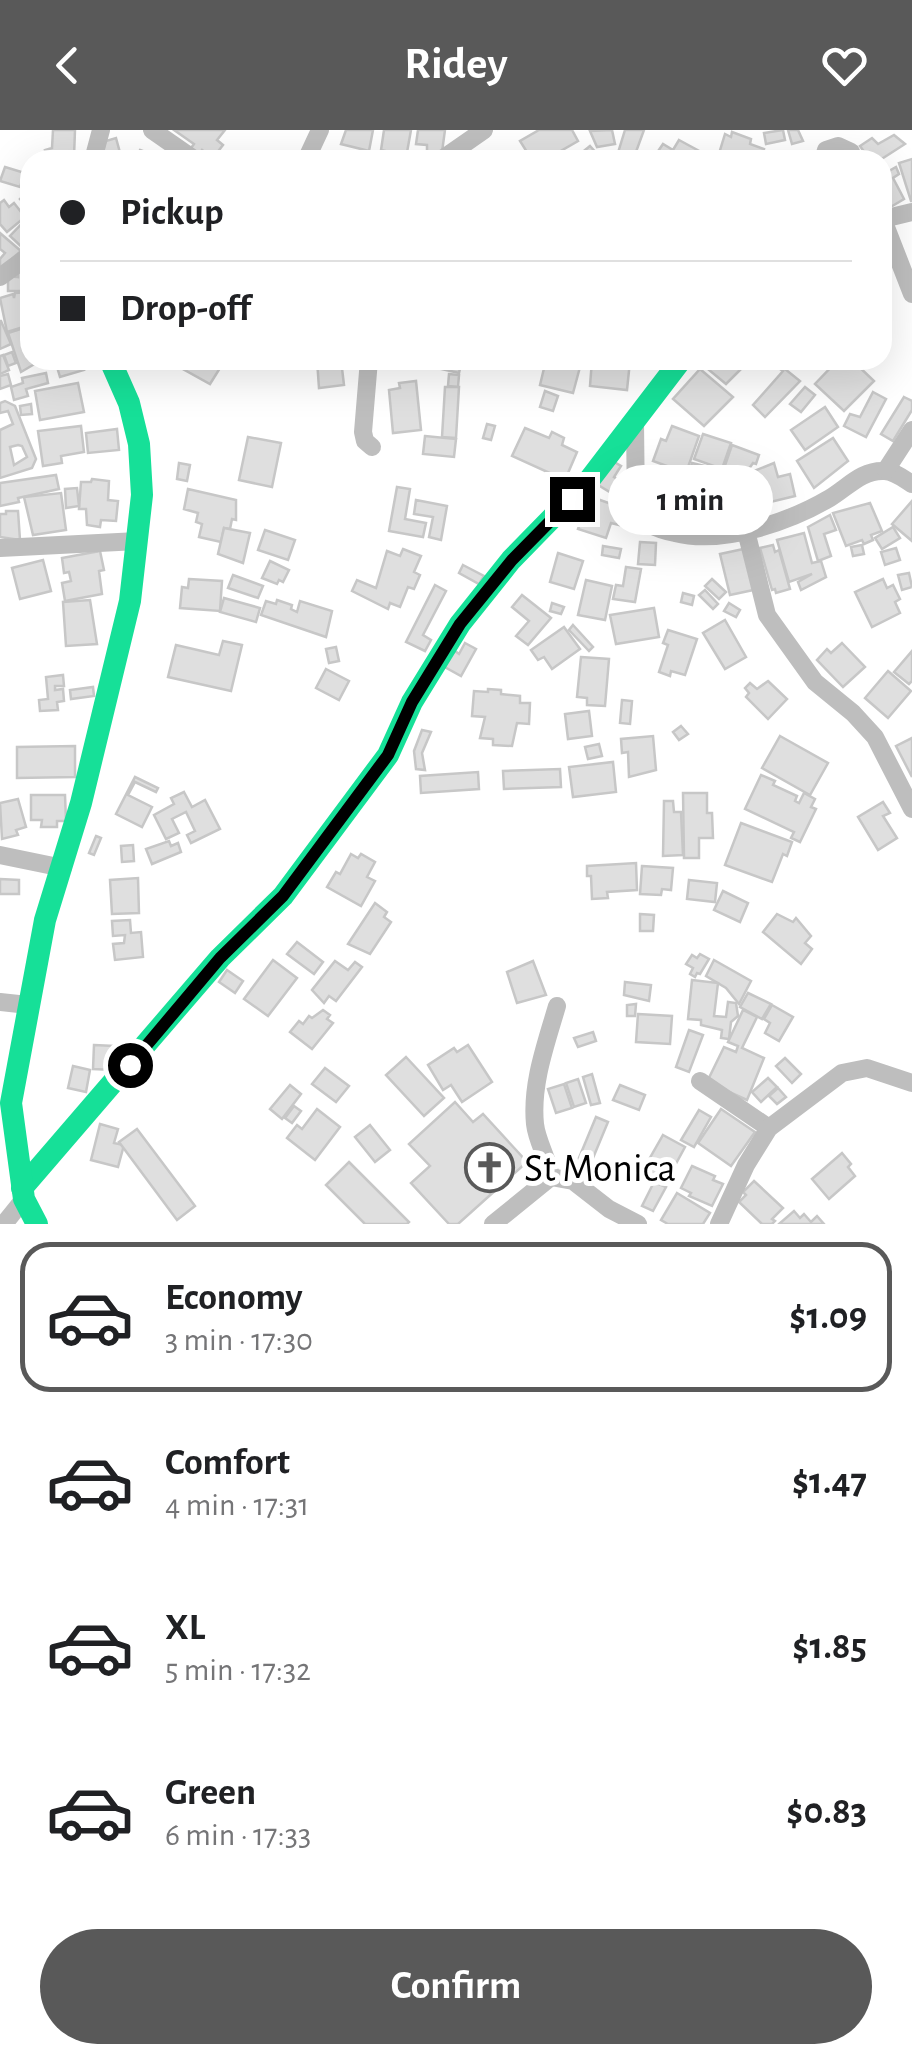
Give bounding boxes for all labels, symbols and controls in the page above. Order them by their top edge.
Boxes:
icon: back [40,38,95,93]
icon: heart [817,38,872,93]
text: Ridey [404,42,508,87]
text: Pickup [120,194,224,232]
text: Drop-off [120,290,251,328]
callout: 1 min [607,464,772,534]
route end [550,477,595,522]
text: 1 min [657,484,724,516]
route start [108,1043,153,1088]
church icon: St Monica [463,1141,515,1193]
place label: St Monica [524,1149,676,1189]
icon: car [45,1272,135,1362]
text: Economy [165,1279,303,1317]
text: $1.09 [789,1298,867,1336]
text: 3 min · 17:30 [165,1324,313,1356]
icon: car [45,1437,135,1527]
text: Comfort [165,1444,290,1482]
text: $1.47 [792,1463,867,1501]
text: 4 min · 17:31 [165,1489,309,1521]
icon: car [45,1602,135,1692]
text: XL [165,1609,205,1647]
text: $1.85 [792,1628,867,1666]
text: 5 min · 17:32 [165,1654,311,1686]
icon: car [45,1767,135,1857]
text: Green [165,1774,256,1812]
text: $0.83 [786,1793,867,1831]
text: 6 min · 17:33 [165,1819,311,1851]
button: Confirm [40,1929,872,2044]

